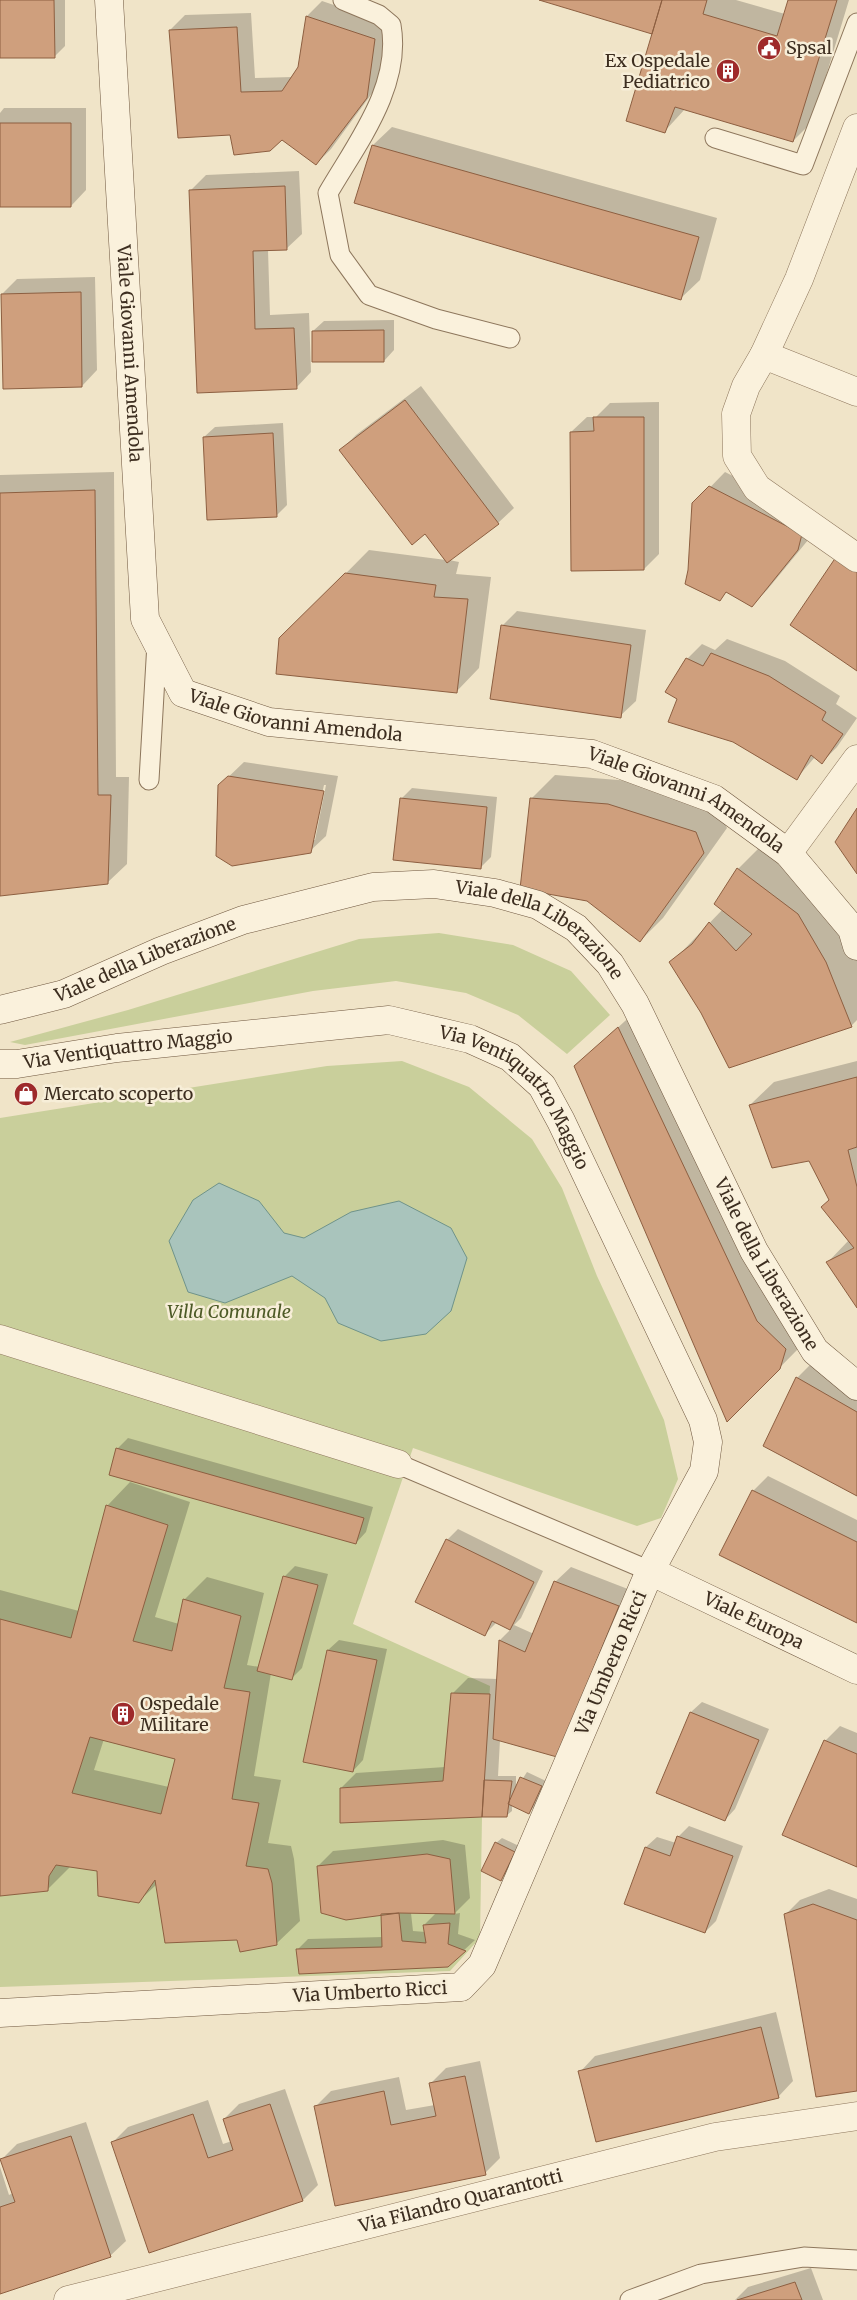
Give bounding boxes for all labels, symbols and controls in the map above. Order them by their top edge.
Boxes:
public building icon: Spsal [756,35,782,61]
place label: Spsal [786,36,833,59]
place label: Ex Ospedale Pediatrico [605,49,710,93]
building icon: Ex Ospedale Pediatrico [715,58,741,84]
street label: Viale Giovanni Amendola [112,243,148,463]
street label: Viale Giovanni Amendola [185,683,404,746]
street label: Viale Giovanni Amendola [584,741,790,858]
street label: Viale della Liberazione [453,875,629,983]
street label: Viale della Liberazione [51,912,239,1007]
street label: Via Ventiquattro Maggio [436,1020,594,1173]
street label: Via Ventiquattro Maggio [21,1024,233,1074]
shop icon: Mercato scoperto [13,1081,39,1107]
place label: Mercato scoperto [44,1082,193,1105]
street label: Viale della Liberazione [709,1173,824,1355]
park label: Villa Comunale [167,1300,291,1323]
street label: Viale Europa [699,1586,808,1654]
street label: Via Umberto Ricci [569,1587,651,1739]
place label: Ospedale Militare [140,1692,219,1736]
building icon: Ospedale Militare [110,1701,136,1727]
street label: Via Umberto Ricci [291,1976,448,2007]
street label: Via Filandro Quarantotti [355,2164,565,2238]

